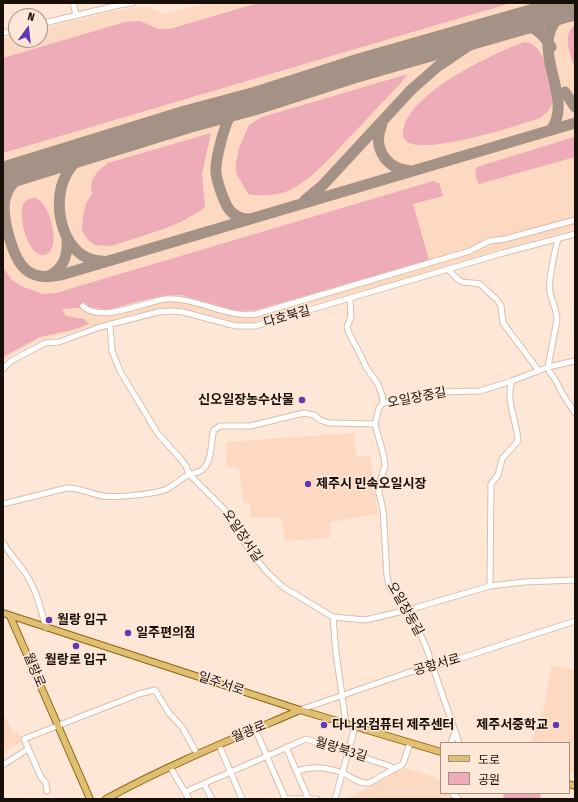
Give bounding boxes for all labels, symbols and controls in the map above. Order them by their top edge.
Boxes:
north arrow [8,8,48,48]
text: N [26,10,36,24]
street label: 다호북길 [262,303,312,331]
street label: 오일장중길 [386,385,448,411]
place label: 신오일장농수산물 [198,392,294,408]
marker: 신오일장농수산물 [297,395,307,405]
place label: 제주시 민속오일시장 [316,476,426,492]
marker: 제주시 민속오일시장 [303,479,313,489]
street label: 오일장서길 [219,507,265,565]
street label: 오일장동길 [383,579,427,639]
place label: 월랑 입구 [57,612,108,628]
marker: 월랑 입구 [44,615,54,625]
place label: 일주편의점 [136,625,196,641]
marker: 일주편의점 [123,628,133,638]
marker: 월랑로 입구 [71,641,81,651]
street label: 월랑로 [20,650,48,690]
street label: 공항서로 [412,651,462,679]
place label: 월랑로 입구 [45,652,107,668]
street label: 일주서로 [196,669,246,699]
place label: 다나와컴퓨터 제주센터 [332,717,454,733]
place label: 제주서중학교 [476,717,548,733]
street label: 월광로 [229,718,269,746]
marker: 다나와컴퓨터 제주센터 [319,720,329,730]
marker: 제주서중학교 [551,720,561,730]
street label: 월랑북3길 [313,735,369,765]
legend [440,742,570,794]
text: 도로 [478,753,500,767]
text: 공원 [478,773,500,787]

